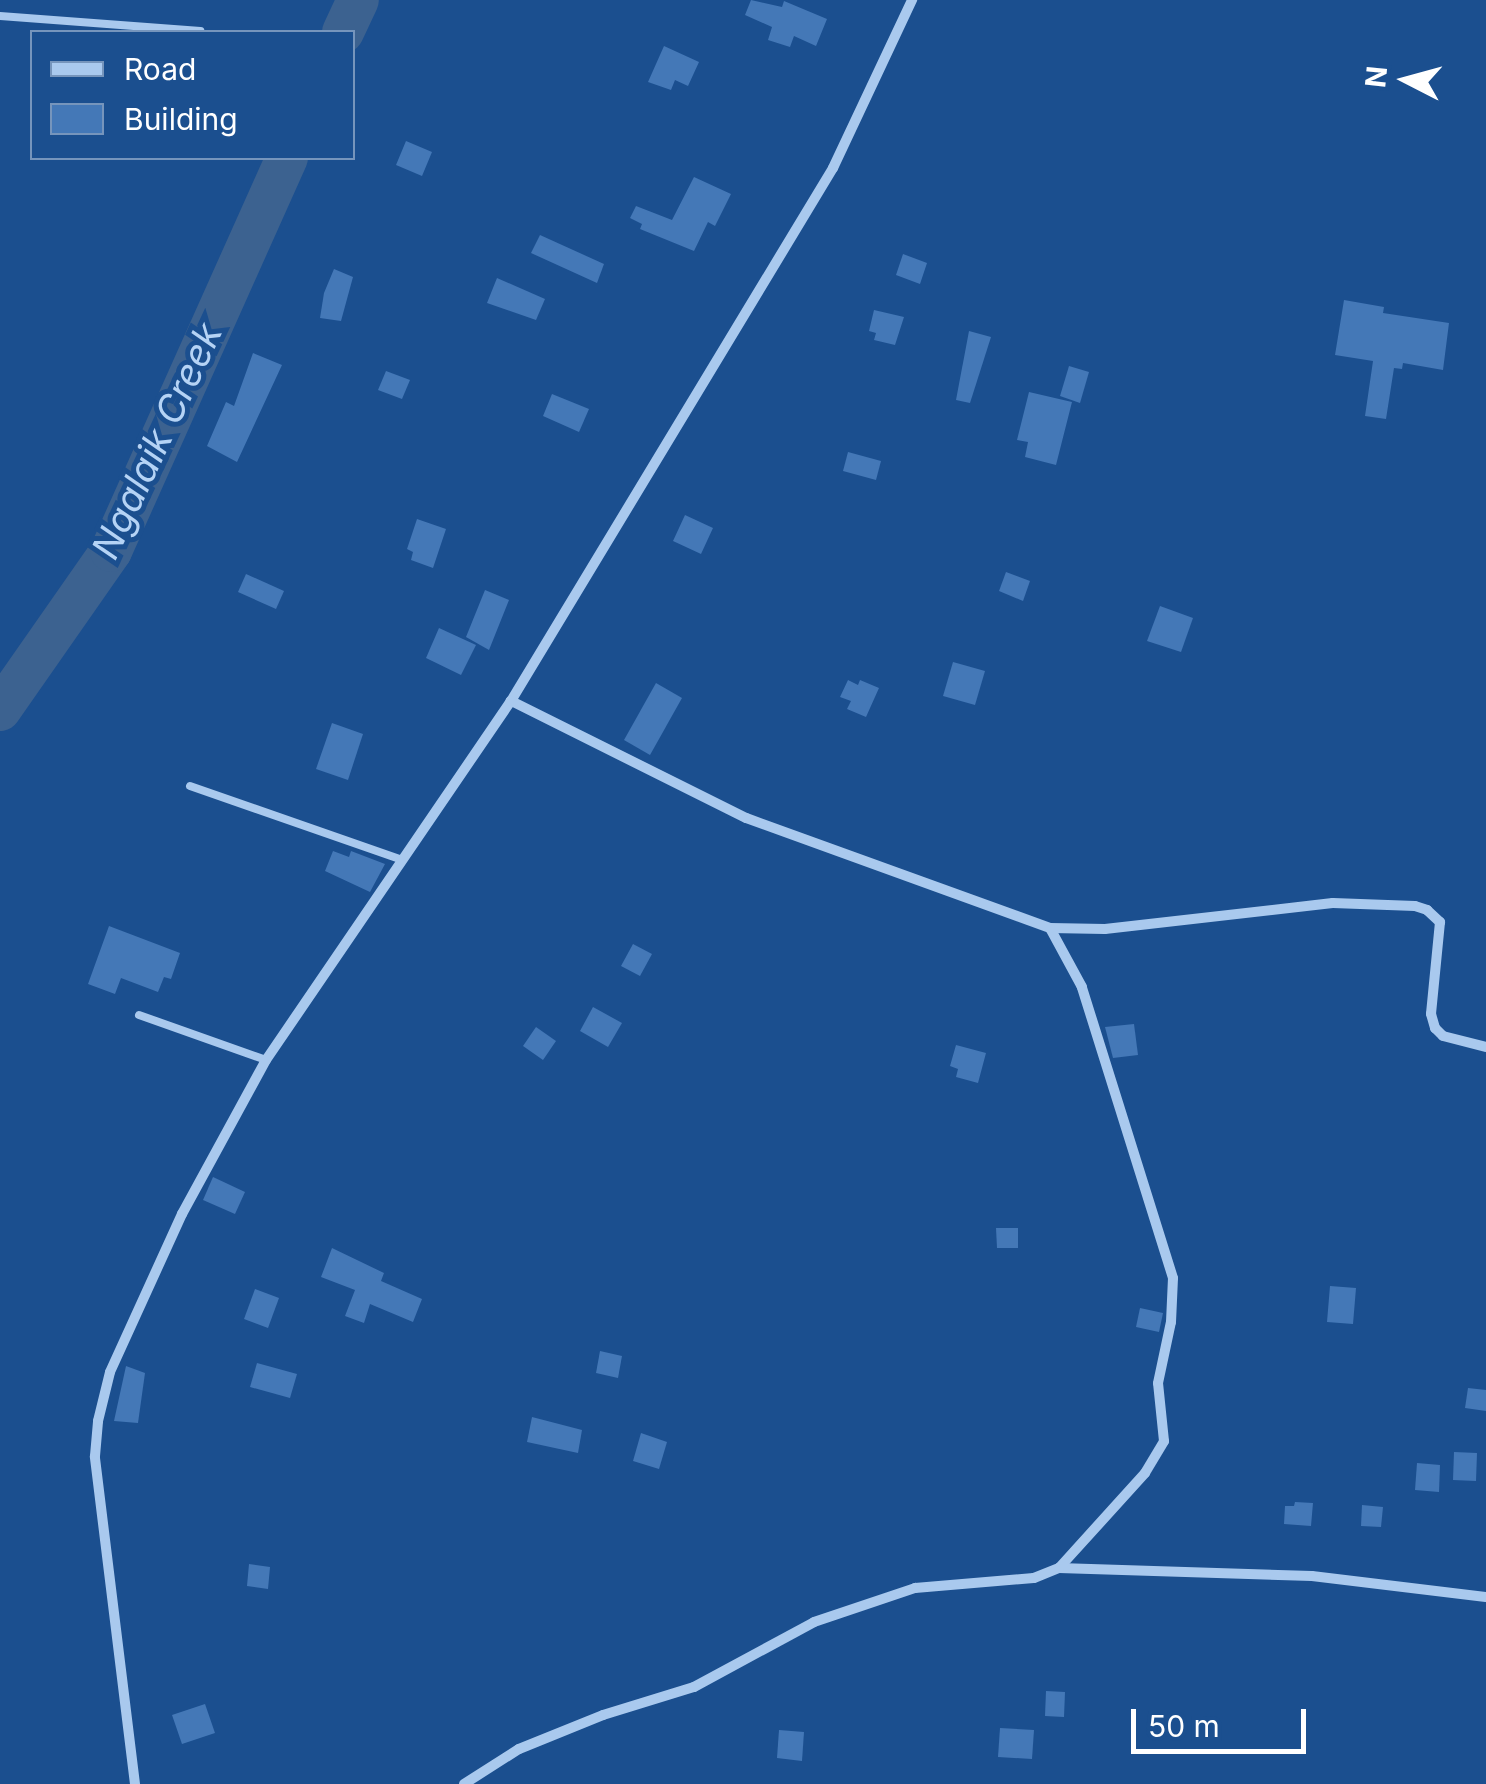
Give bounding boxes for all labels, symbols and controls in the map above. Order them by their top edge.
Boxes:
legend [30,30,355,160]
north arrow [1356,30,1456,130]
text: Road [124,51,196,87]
text: N [1358,64,1394,89]
text: Building [124,101,238,137]
water label: Ngalaik Creek [83,316,231,566]
scale bar [1136,1689,1311,1751]
text: 50 m [1148,1708,1220,1744]

